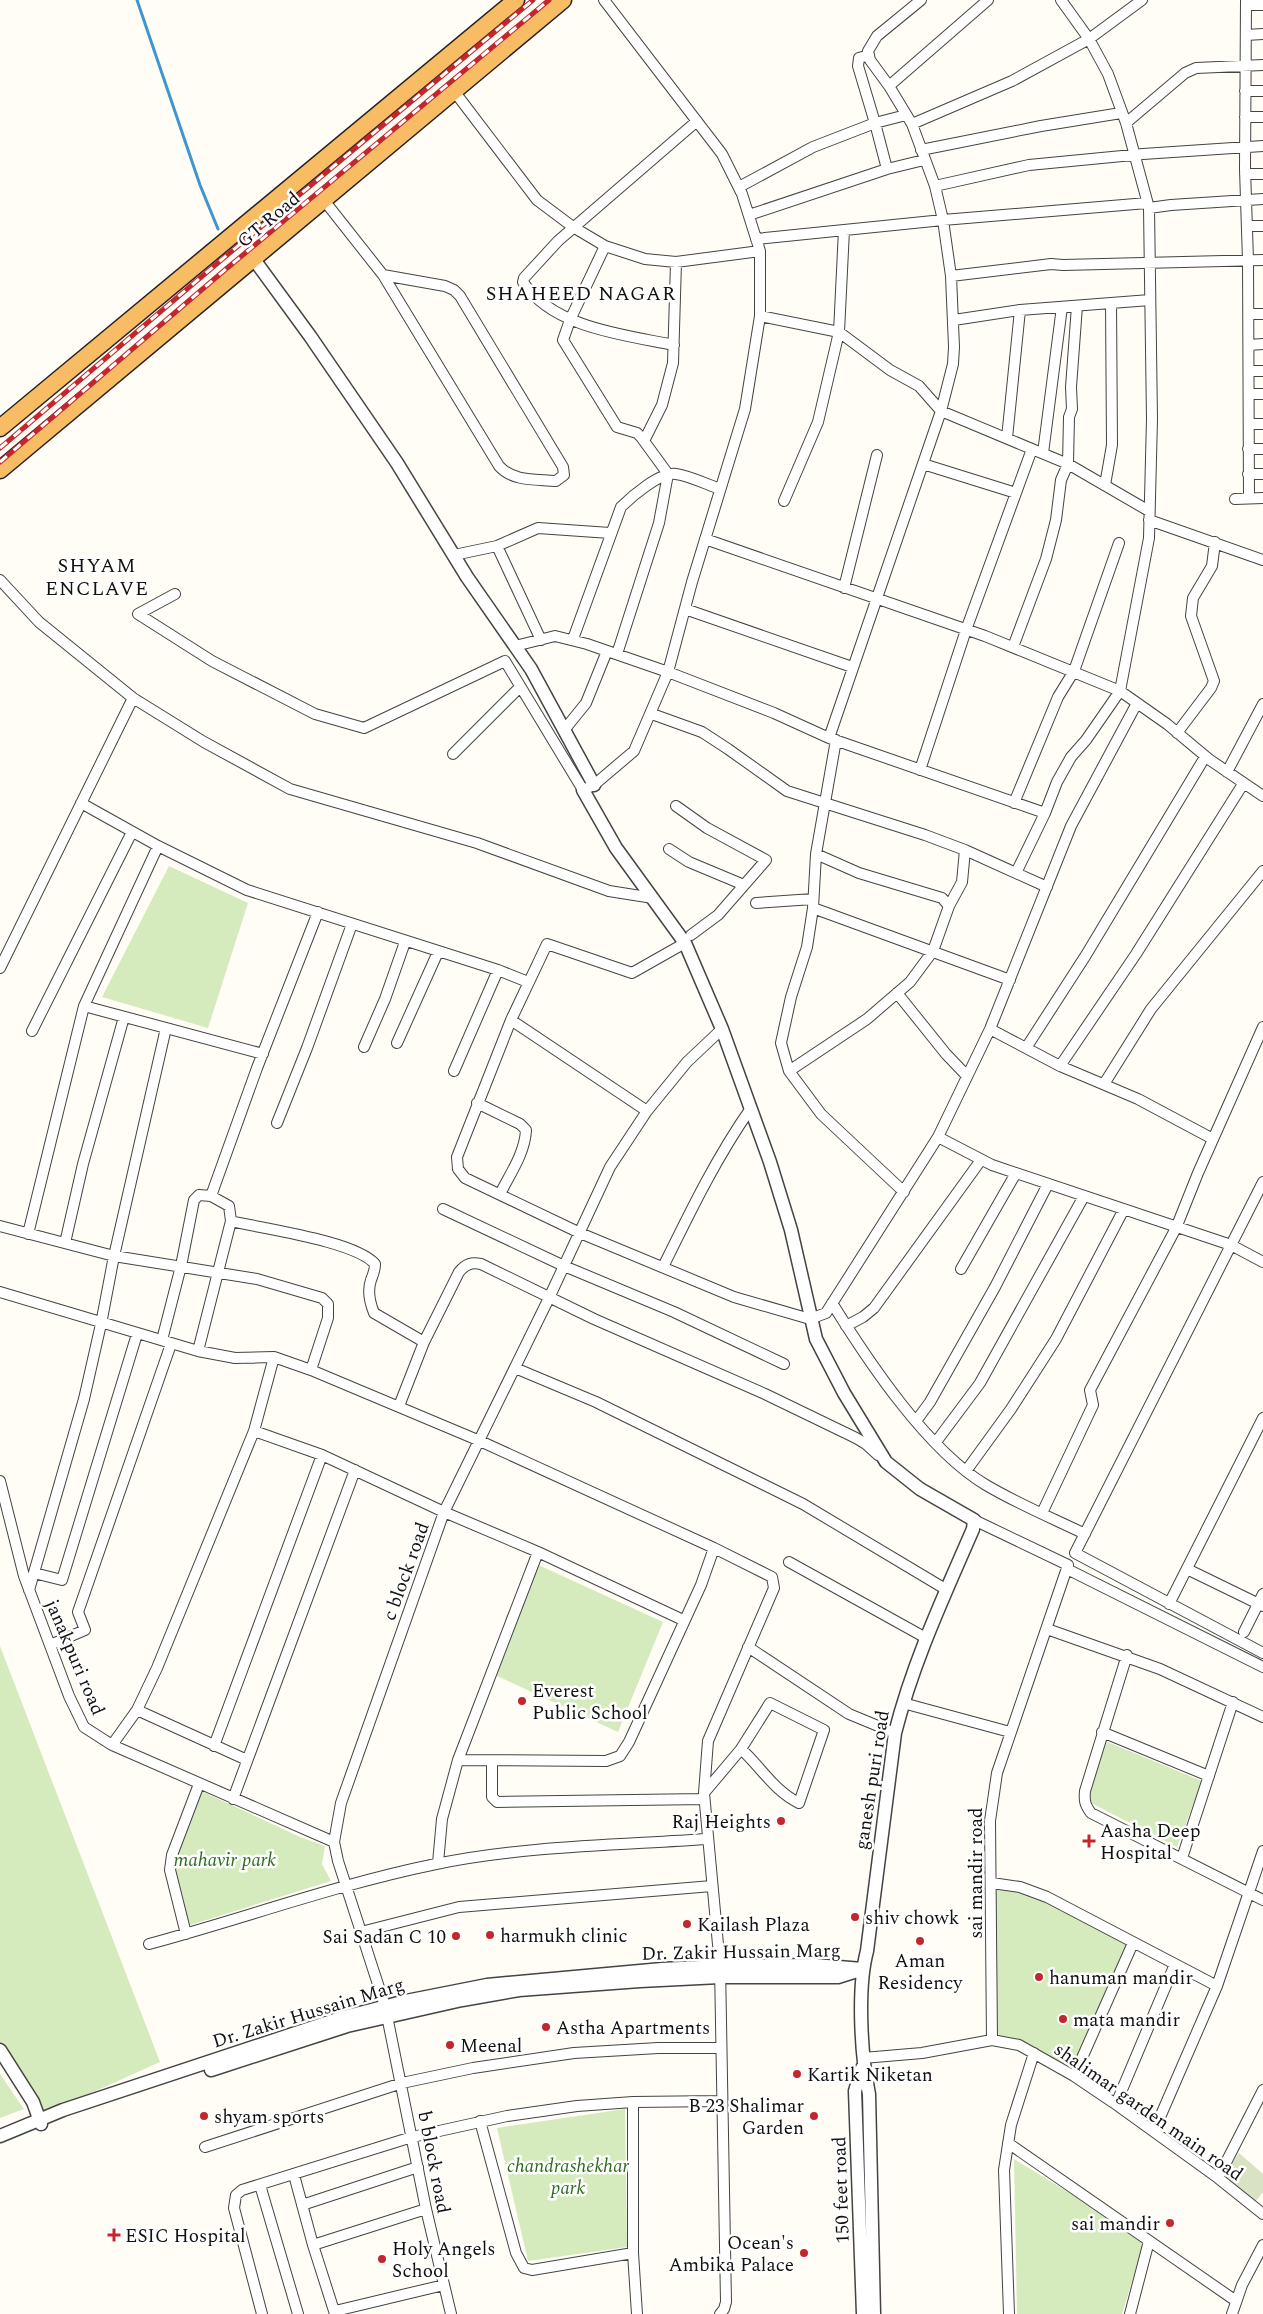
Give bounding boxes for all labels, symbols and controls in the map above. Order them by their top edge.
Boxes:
street label: GT Road [231,185,307,255]
district label: SHAHEED NAGAR [486,279,676,309]
district label: SHYAM ENCLAVE [45,551,149,604]
street label: c block road [375,1518,438,1625]
street label: janakpuri road [37,1595,112,1720]
place label: Everest Public School [532,1677,648,1728]
marker: Everest Public School [516,1695,528,1707]
street label: ganesh puri road [847,1708,898,1852]
street label: sai mandir road [962,1807,991,1939]
place label: Raj Heights [672,1808,771,1837]
marker: Raj Heights [775,1815,787,1827]
place label: Aasha Deep Hospital [1100,1817,1200,1868]
marker: Aasha Deep Hospital [1082,1834,1096,1848]
park label: mahavir park [174,1846,276,1875]
place label: shiv chowk [865,1904,960,1933]
place label: Kailash Plaza [697,1911,810,1940]
marker: shiv chowk [849,1911,861,1923]
marker: Kailash Plaza [681,1918,693,1930]
place label: harmukh clinic [500,1922,628,1951]
place label: Sai Sadan C 10 [323,1923,446,1952]
marker: harmukh clinic [484,1929,496,1941]
marker: Sai Sadan C 10 [450,1930,462,1942]
marker: Aman Residency [914,1935,926,1947]
street label: Dr. Zakir Hussain Marg [641,1936,841,1969]
place label: Aman Residency [877,1947,963,1998]
place label: hanuman mandir [1049,1964,1193,1993]
street label: Dr. Zakir Hussain Marg [209,1970,408,2056]
marker: hanuman mandir [1033,1971,1045,1983]
place label: mata mandir [1073,2006,1180,2035]
marker: mata mandir [1057,2013,1069,2025]
place label: Astha Apartments [556,2014,710,2043]
marker: Astha Apartments [540,2021,552,2033]
place label: Meenal [460,2032,522,2061]
street label: shalimar garden main road [1047,2036,1249,2189]
marker: Meenal [444,2039,456,2051]
place label: Kartik Niketan [807,2061,933,2090]
marker: Kartik Niketan [791,2068,803,2080]
place label: B 23 Shalimar Garden [688,2092,804,2143]
place label: shyam sports [214,2103,324,2132]
street label: b block road [409,2108,458,2216]
marker: shyam sports [198,2110,210,2122]
marker: B 23 Shalimar Garden [808,2110,820,2122]
street label: 150 feet road [825,2136,858,2244]
park label: chandrashekhar park [507,2152,630,2203]
place label: sai mandir [1071,2210,1160,2239]
marker: sai mandir [1164,2217,1176,2229]
place label: ESIC Hospital [125,2222,246,2251]
marker: ESIC Hospital [107,2228,121,2242]
place label: Ocean's Ambika Palace [669,2229,794,2280]
place label: Holy Angels School [392,2235,496,2286]
marker: Ocean's Ambika Palace [798,2247,810,2259]
marker: Holy Angels School [376,2253,388,2265]

